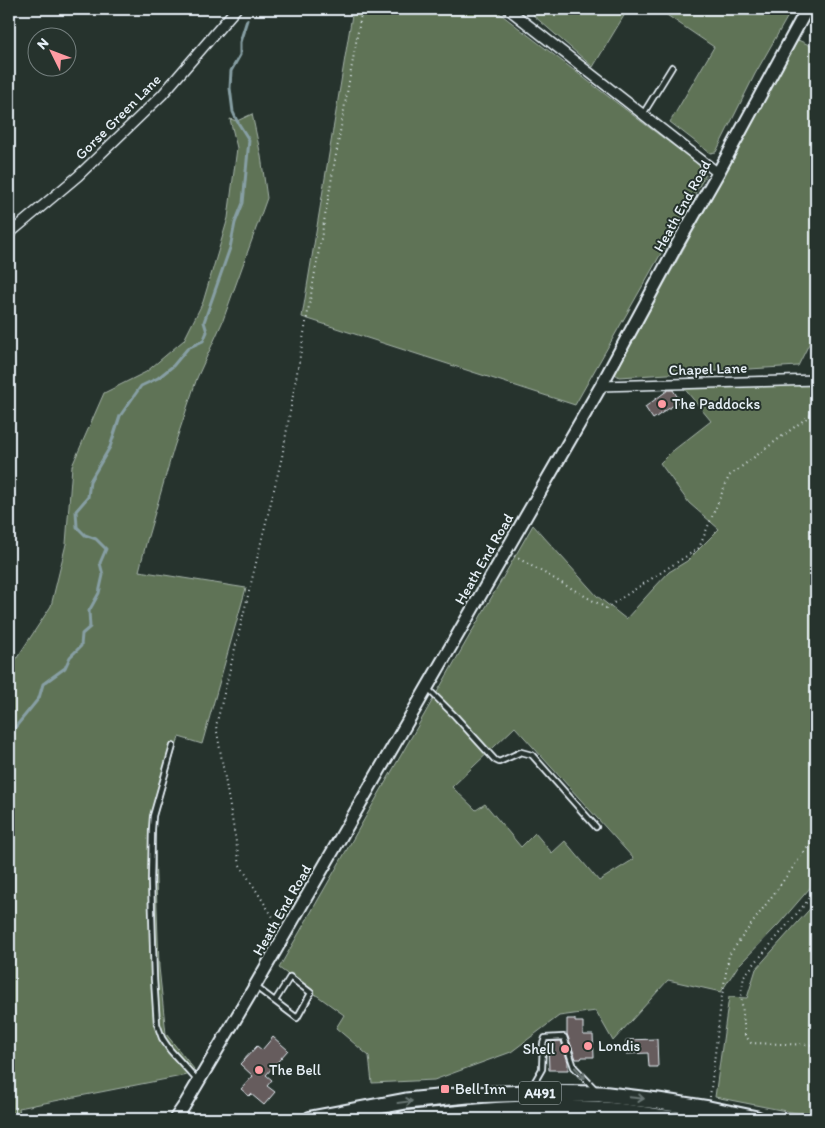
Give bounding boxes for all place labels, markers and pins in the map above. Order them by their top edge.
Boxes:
place label: The Paddocks [672,395,760,413]
marker: The Paddocks [656,398,668,410]
place label: Londis [598,1037,641,1055]
place label: Shell [523,1040,556,1058]
marker: Londis [582,1040,594,1052]
marker: Shell [559,1043,571,1055]
place label: The Bell [269,1061,322,1079]
marker: The Bell [253,1064,265,1076]
place label: Bell Inn [455,1080,507,1098]
marker: Bell Inn [439,1083,451,1095]

